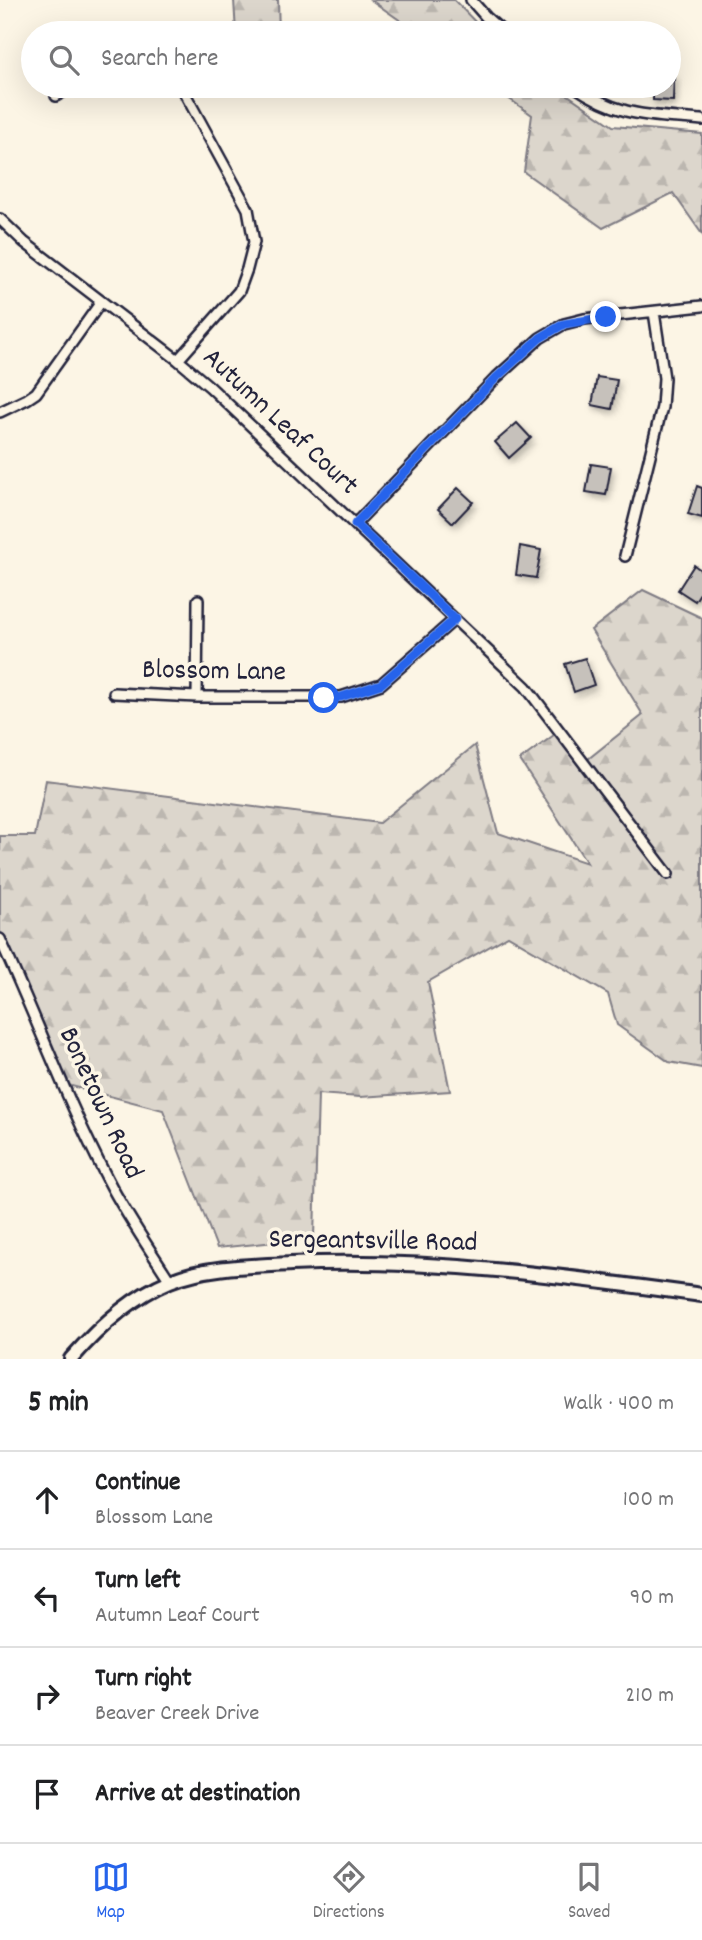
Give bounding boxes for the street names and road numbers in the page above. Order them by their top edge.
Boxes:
street label: Autumn Leaf Court [192,340,366,506]
street label: Blossom Lane [142,652,286,694]
street label: Bonetown Road [46,1021,152,1187]
street label: Sergeantsville Road [268,1221,478,1265]

